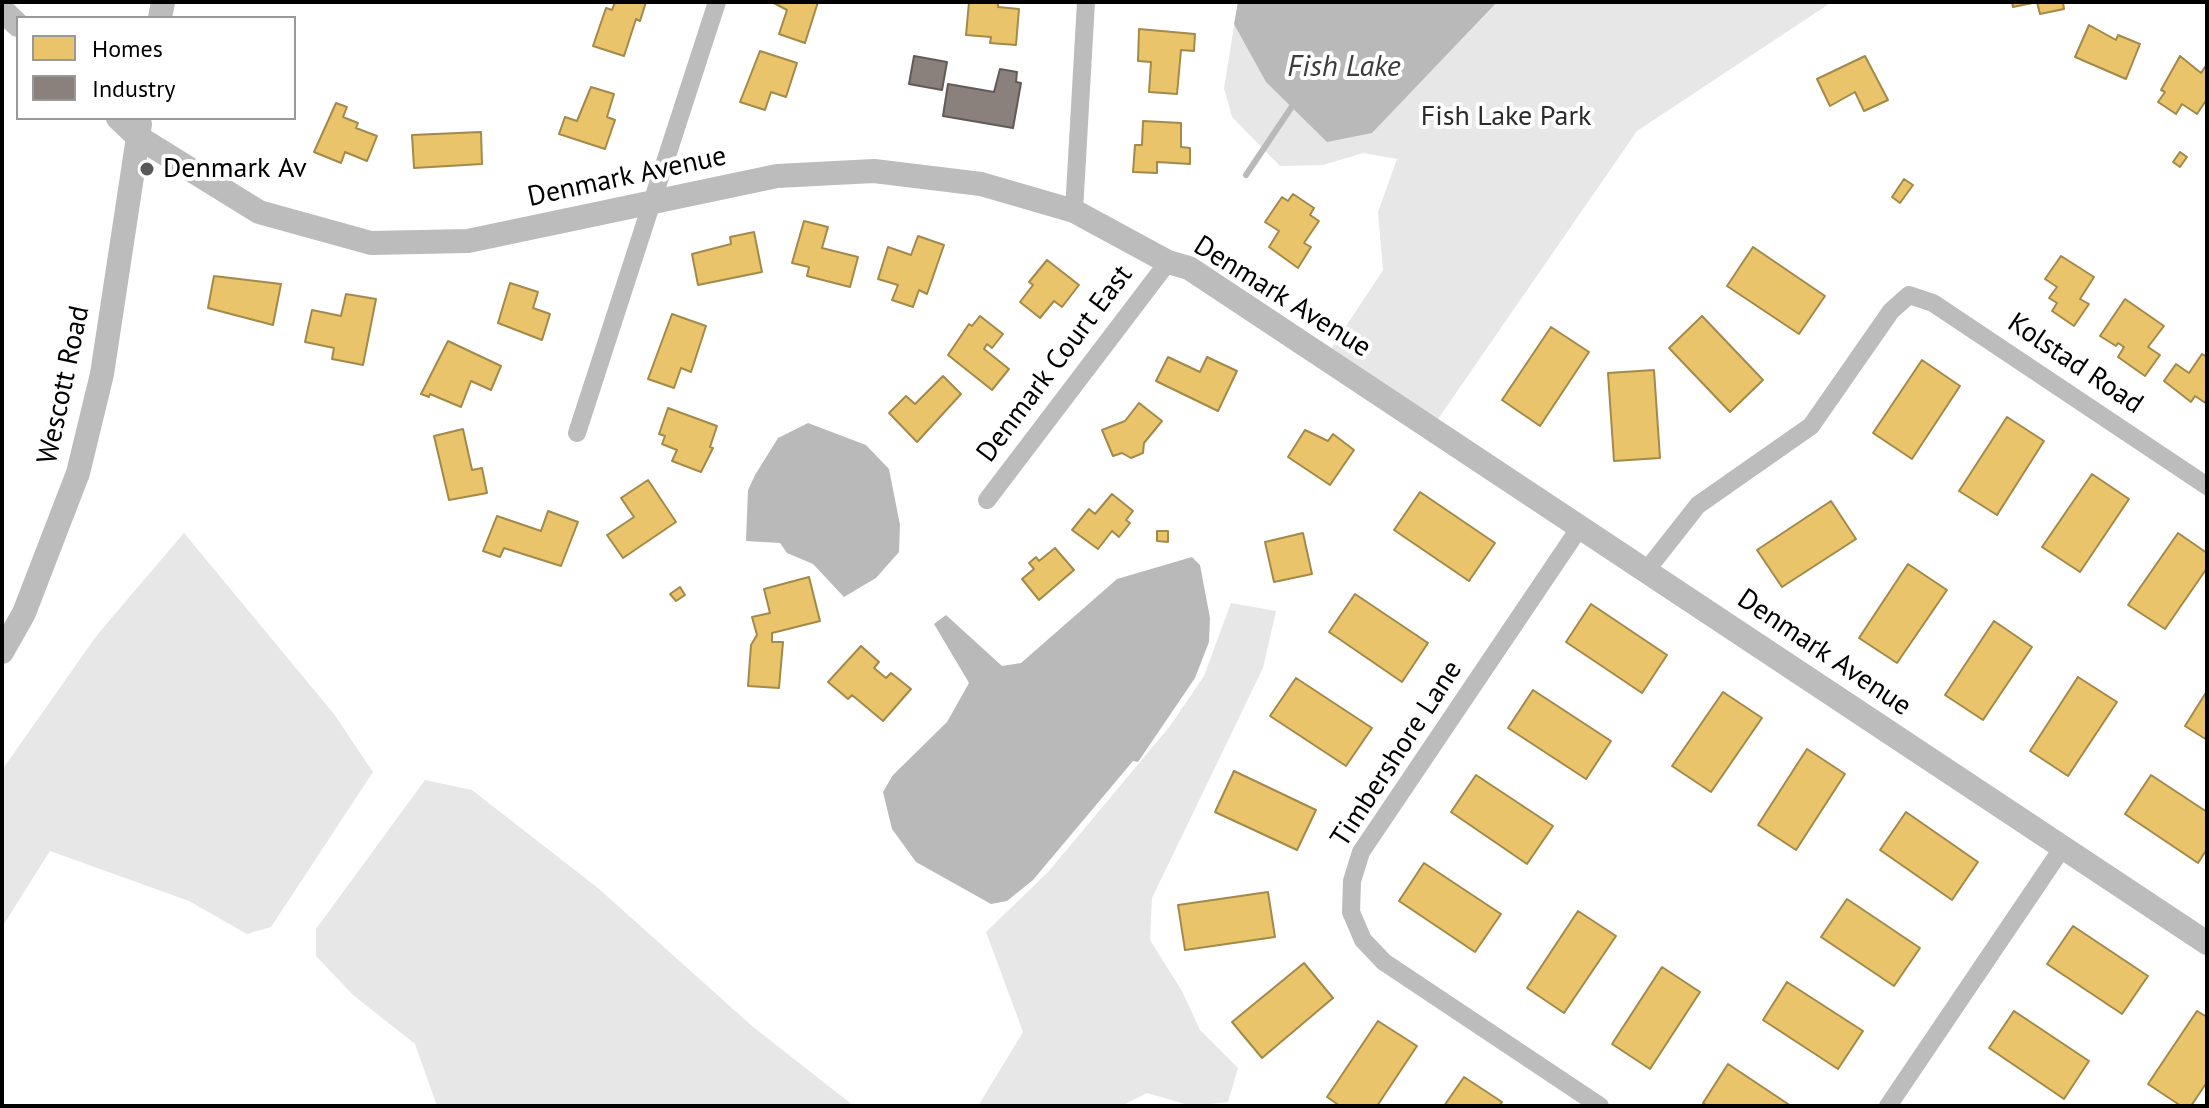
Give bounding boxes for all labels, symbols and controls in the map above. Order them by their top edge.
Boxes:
legend [16,16,296,120]
text: Homes [92,33,163,64]
water label: Fish Lake [1287,49,1401,85]
text: Industry [92,73,176,104]
park label: Fish Lake Park [1421,100,1591,134]
street label: Denmark Avenue [525,140,729,214]
place label: Denmark Av [163,152,307,186]
marker: Denmark Av [138,160,156,178]
street label: Denmark Avenue [1187,229,1377,365]
street label: Denmark Court East [970,259,1140,469]
street label: Wescott Road [31,303,97,467]
street label: Kolstad Road [2001,306,2149,422]
street label: Denmark Avenue [1731,583,1917,723]
street label: Timbershore Lane [1324,655,1470,853]

